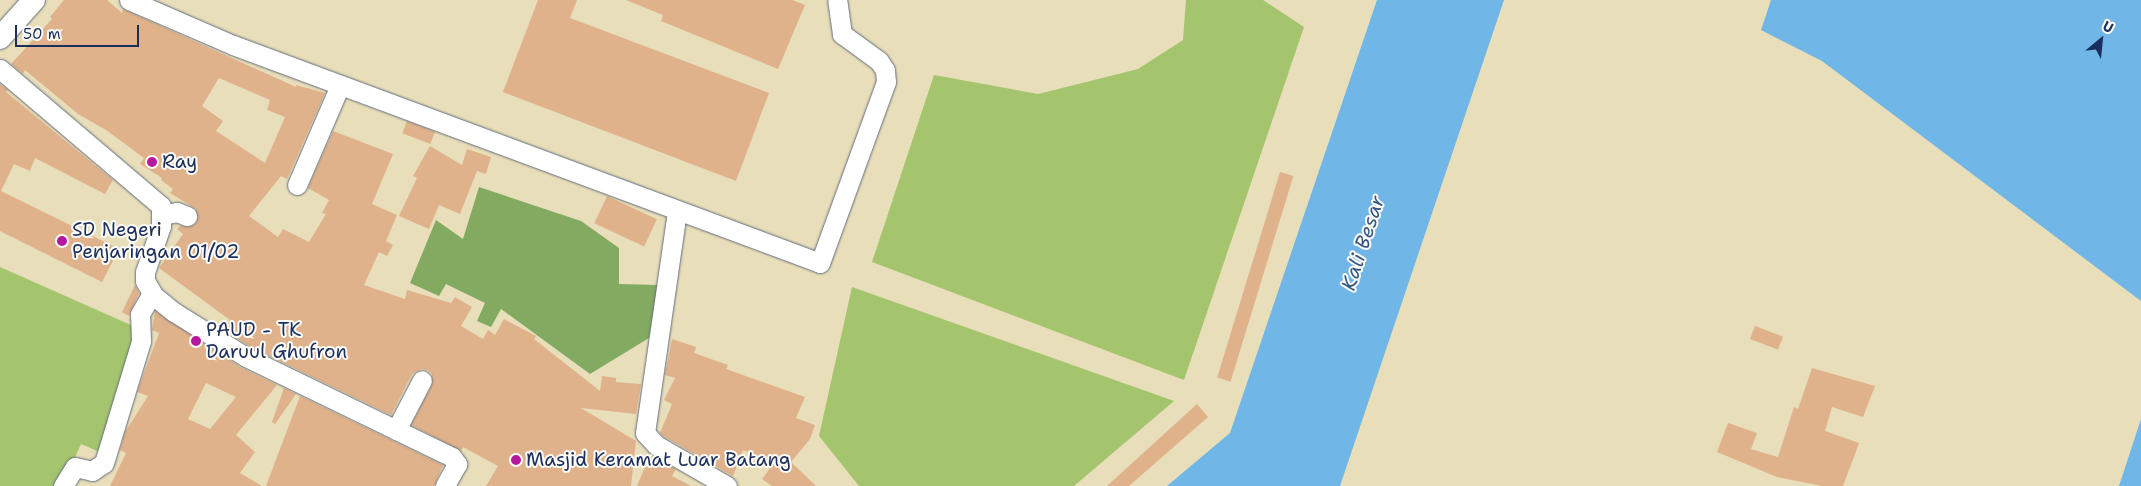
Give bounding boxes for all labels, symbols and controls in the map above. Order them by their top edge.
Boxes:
scale bar [18,15,141,47]
north arrow [2076,15,2126,65]
text: U [2100,17,2116,37]
text: 50 m [23,24,61,44]
place label: Ray [162,151,197,173]
marker: Ray [146,156,158,168]
water label: Kali Besar [1336,193,1390,293]
place label: SD Negeri Penjaringan 01/02 [72,219,239,263]
marker: SD Negeri Penjaringan 01/02 [56,235,68,247]
place label: PAUD - TK Daruul Ghufron [206,319,347,363]
marker: PAUD - TK Daruul Ghufron [190,335,202,347]
place label: Masjid Keramat Luar Batang [526,449,791,471]
marker: Masjid Keramat Luar Batang [510,454,522,466]

